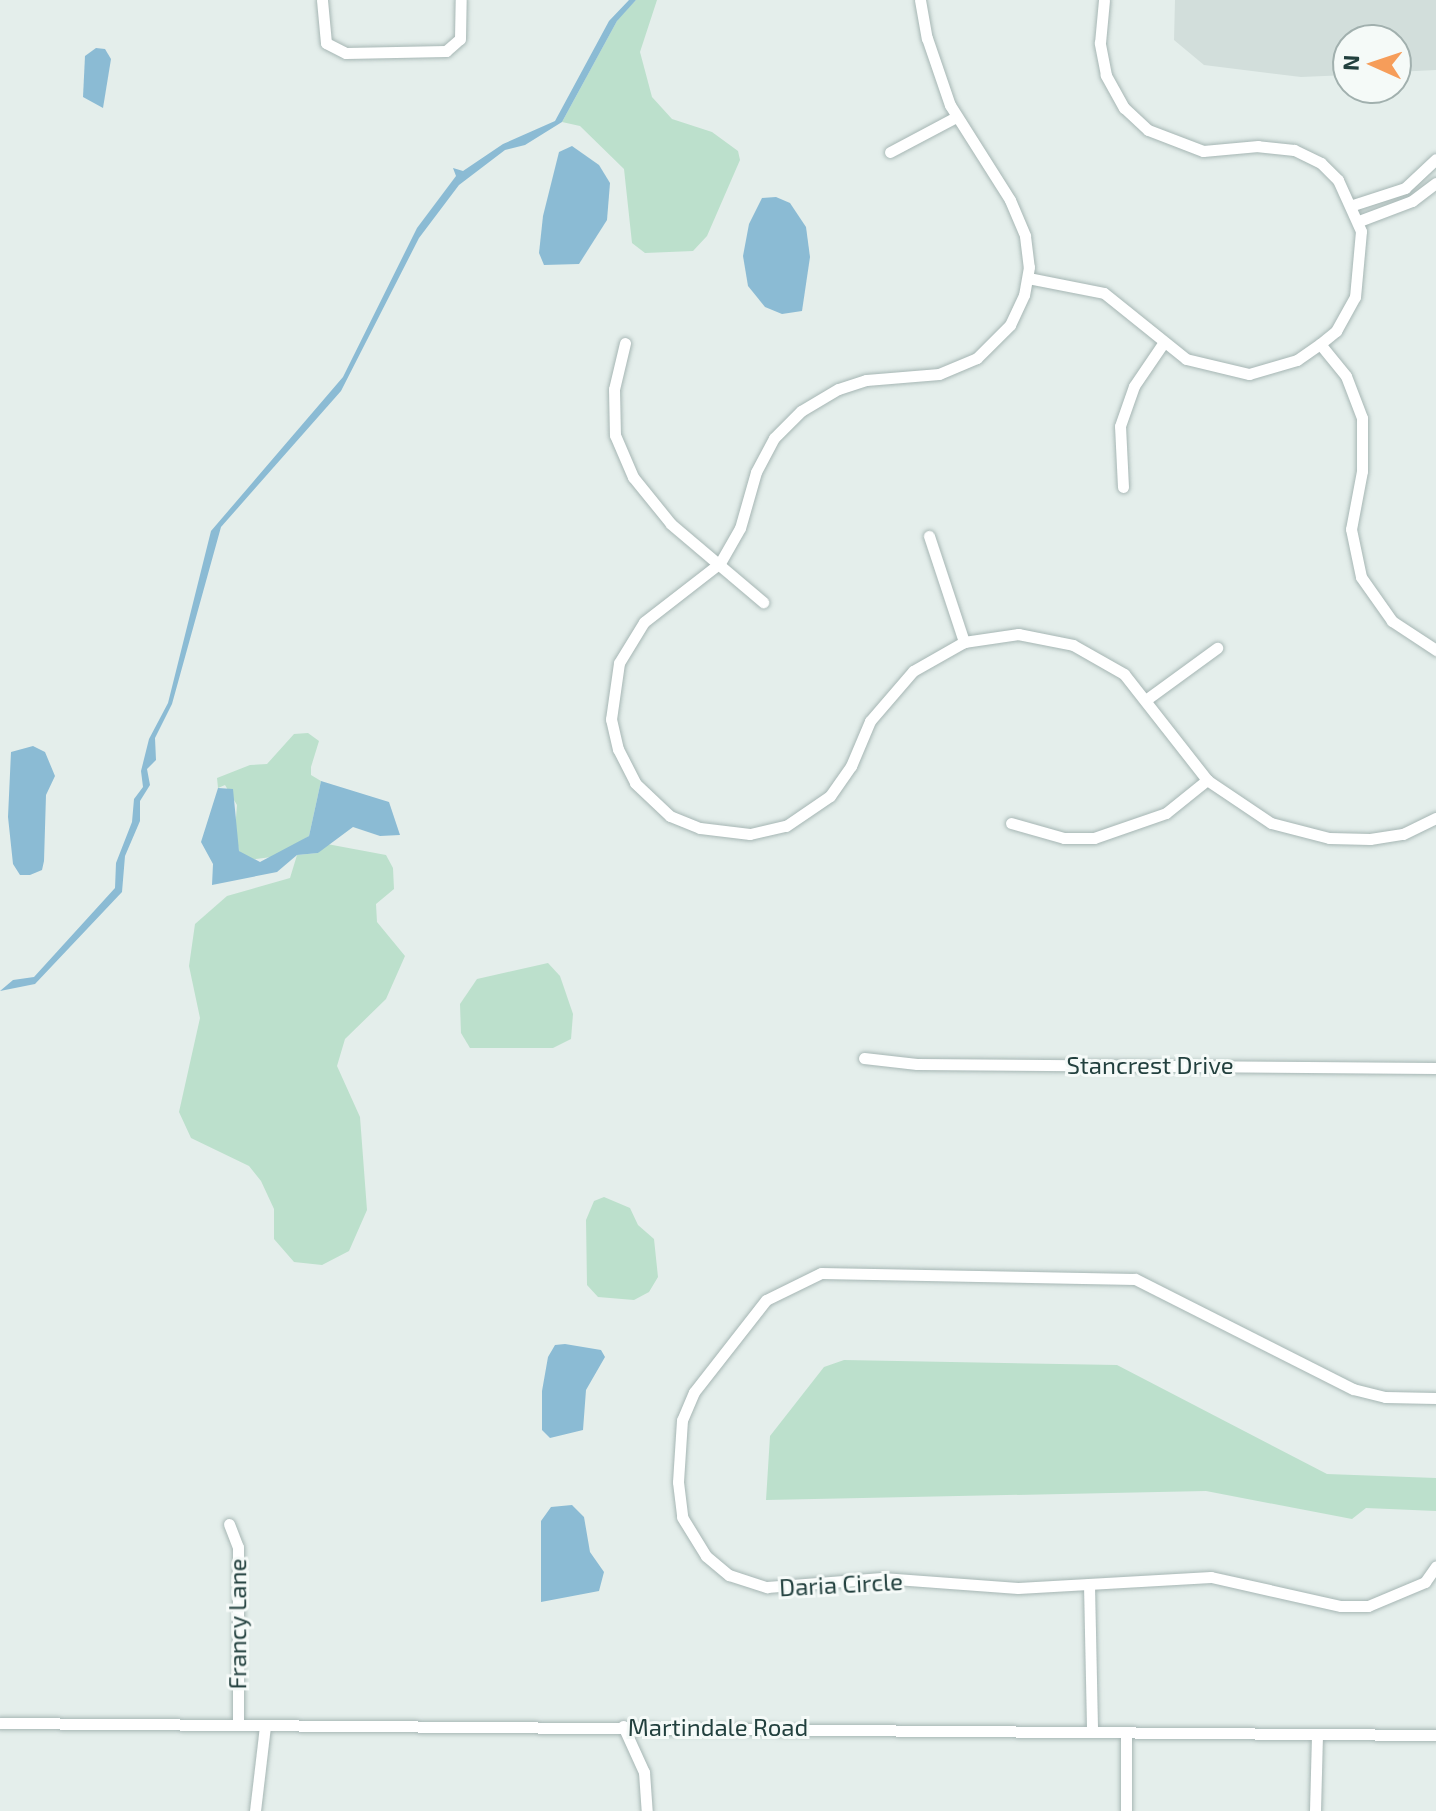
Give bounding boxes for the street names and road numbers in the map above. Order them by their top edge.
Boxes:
street label: Stancrest Drive [1066,1051,1234,1079]
street label: Francy Lane [223,1558,251,1690]
street label: Daria Circle [778,1566,904,1602]
street label: Martindale Road [628,1713,808,1741]

